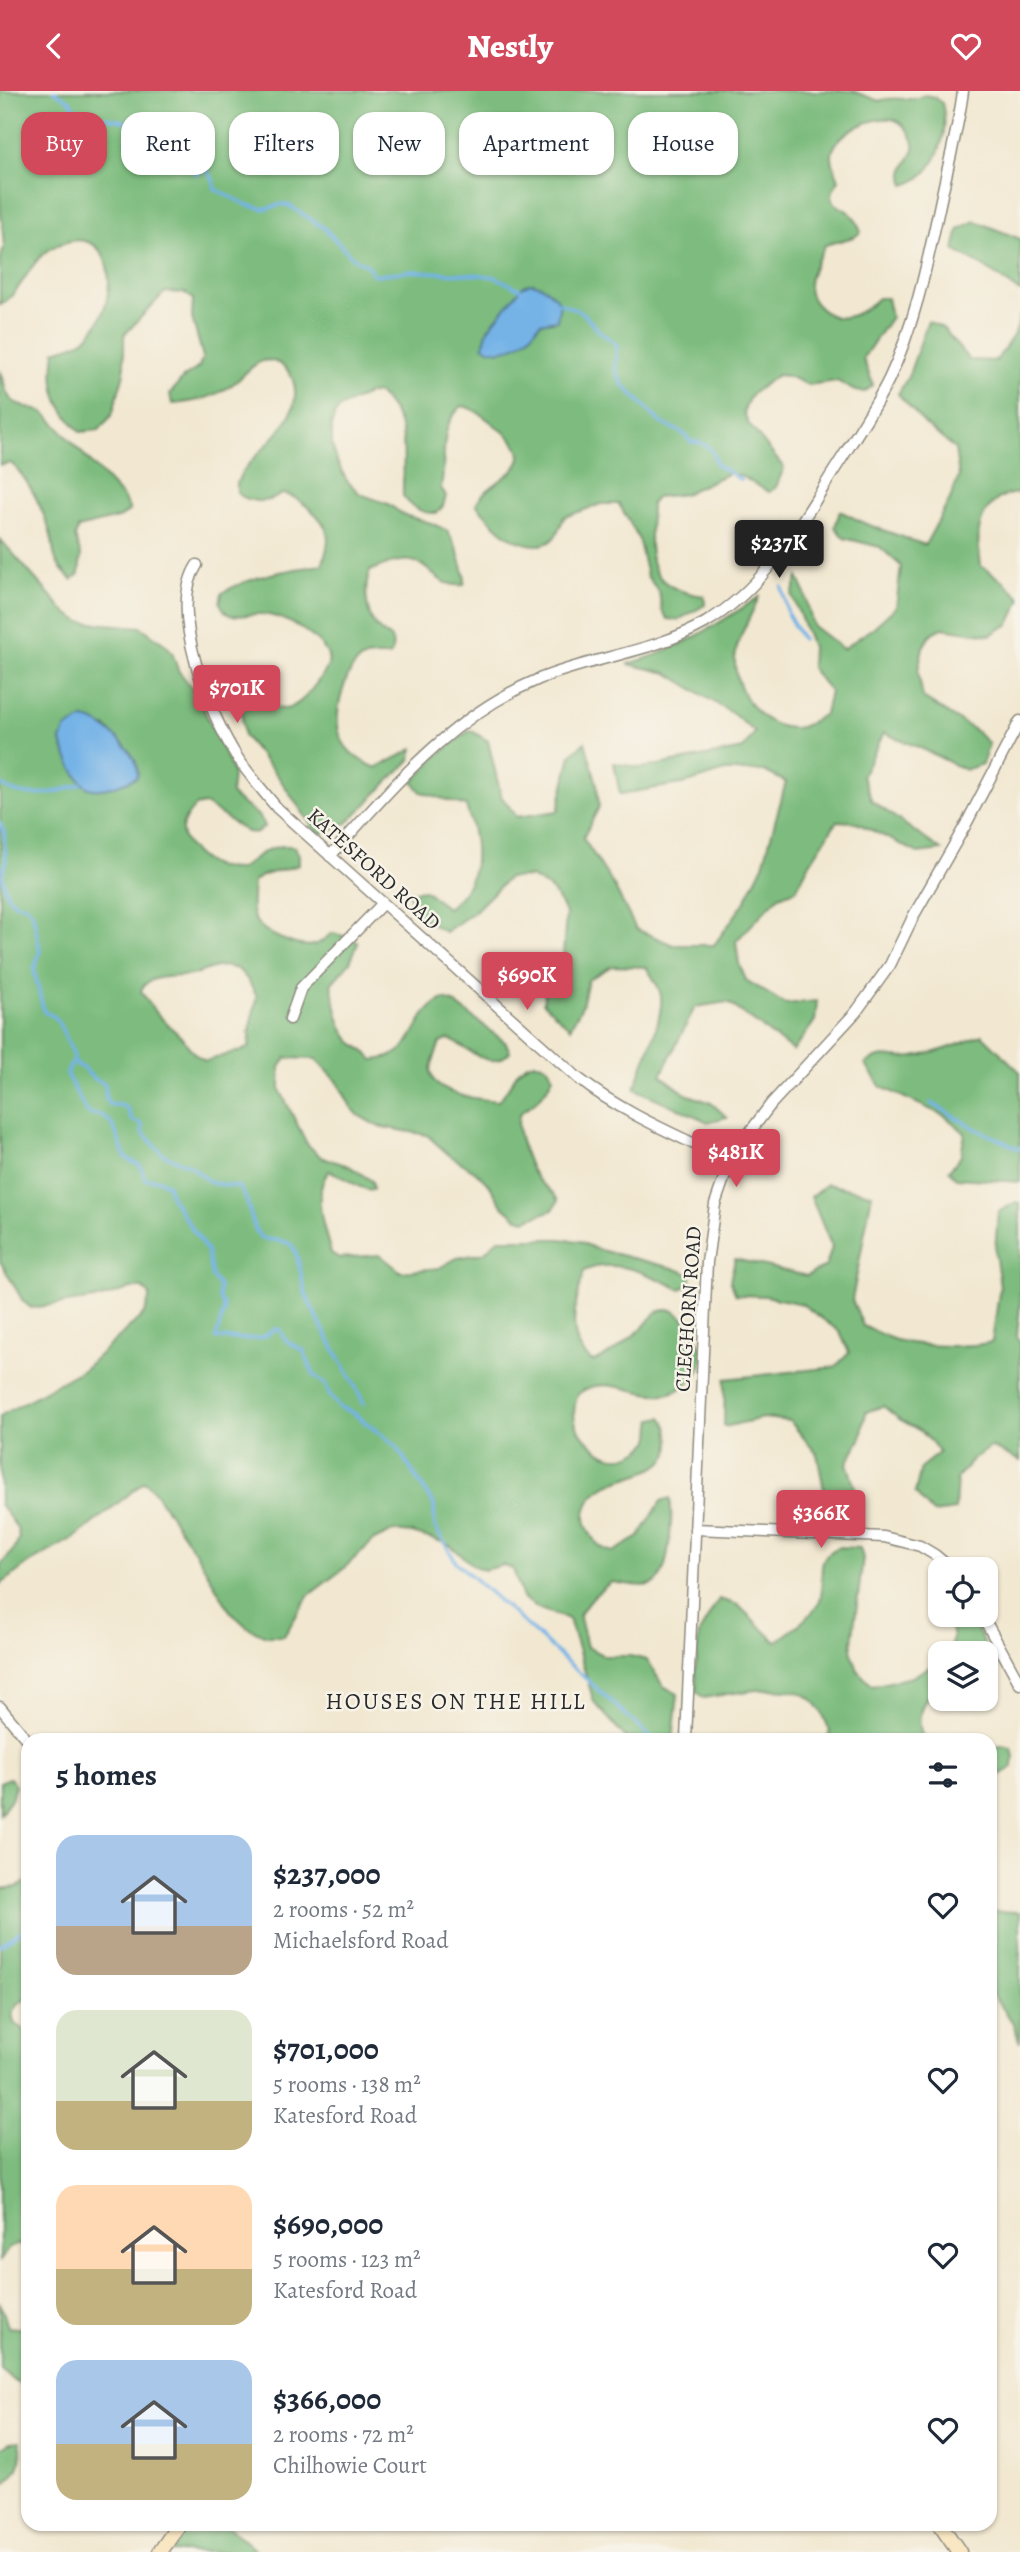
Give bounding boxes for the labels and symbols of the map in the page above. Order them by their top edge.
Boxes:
pin: $237K [730,521,828,580]
pin: $701K [188,665,286,725]
street label: KATESFORD ROAD [301,802,447,936]
pin: $690K [478,953,576,1012]
pin: $481K [687,1129,785,1189]
street label: CLEGHORN ROAD [668,1225,708,1393]
pin: $366K [772,1491,870,1550]
district label: HOUSES ON THE HILL [325,1686,587,1717]

